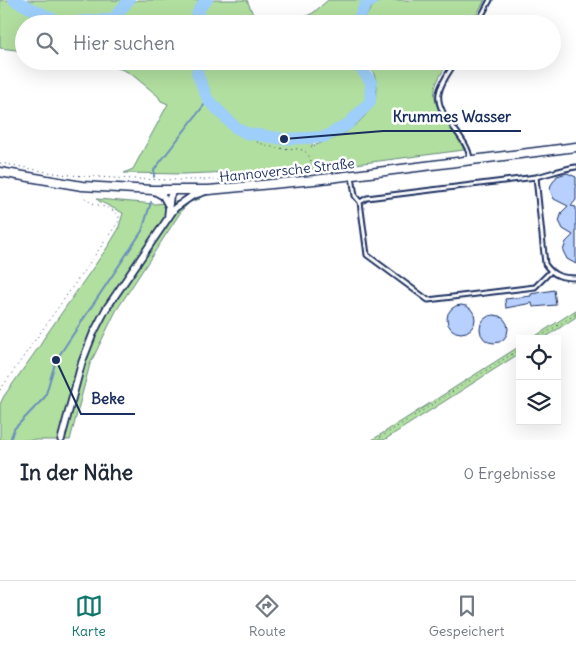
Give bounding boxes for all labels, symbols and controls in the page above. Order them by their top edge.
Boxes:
search box [15,15,561,70]
icon: search [33,29,61,57]
text: Hier suchen [73,31,175,55]
callout: Krummes Wasser [383,101,521,131]
text: Krummes Wasser [393,107,512,126]
street label: Hannoversche Straße [219,154,355,186]
map controls [516,335,561,425]
button: locate [516,335,561,380]
button: layers [516,380,561,425]
callout: Beke [81,384,135,414]
text: Beke [91,389,125,408]
text: In der Nähe [20,459,133,486]
text: 0 Ergebnisse [464,463,556,483]
tab: Karte [71,592,106,640]
tab: Route [249,592,286,640]
tab: Gespeichert [429,592,505,640]

